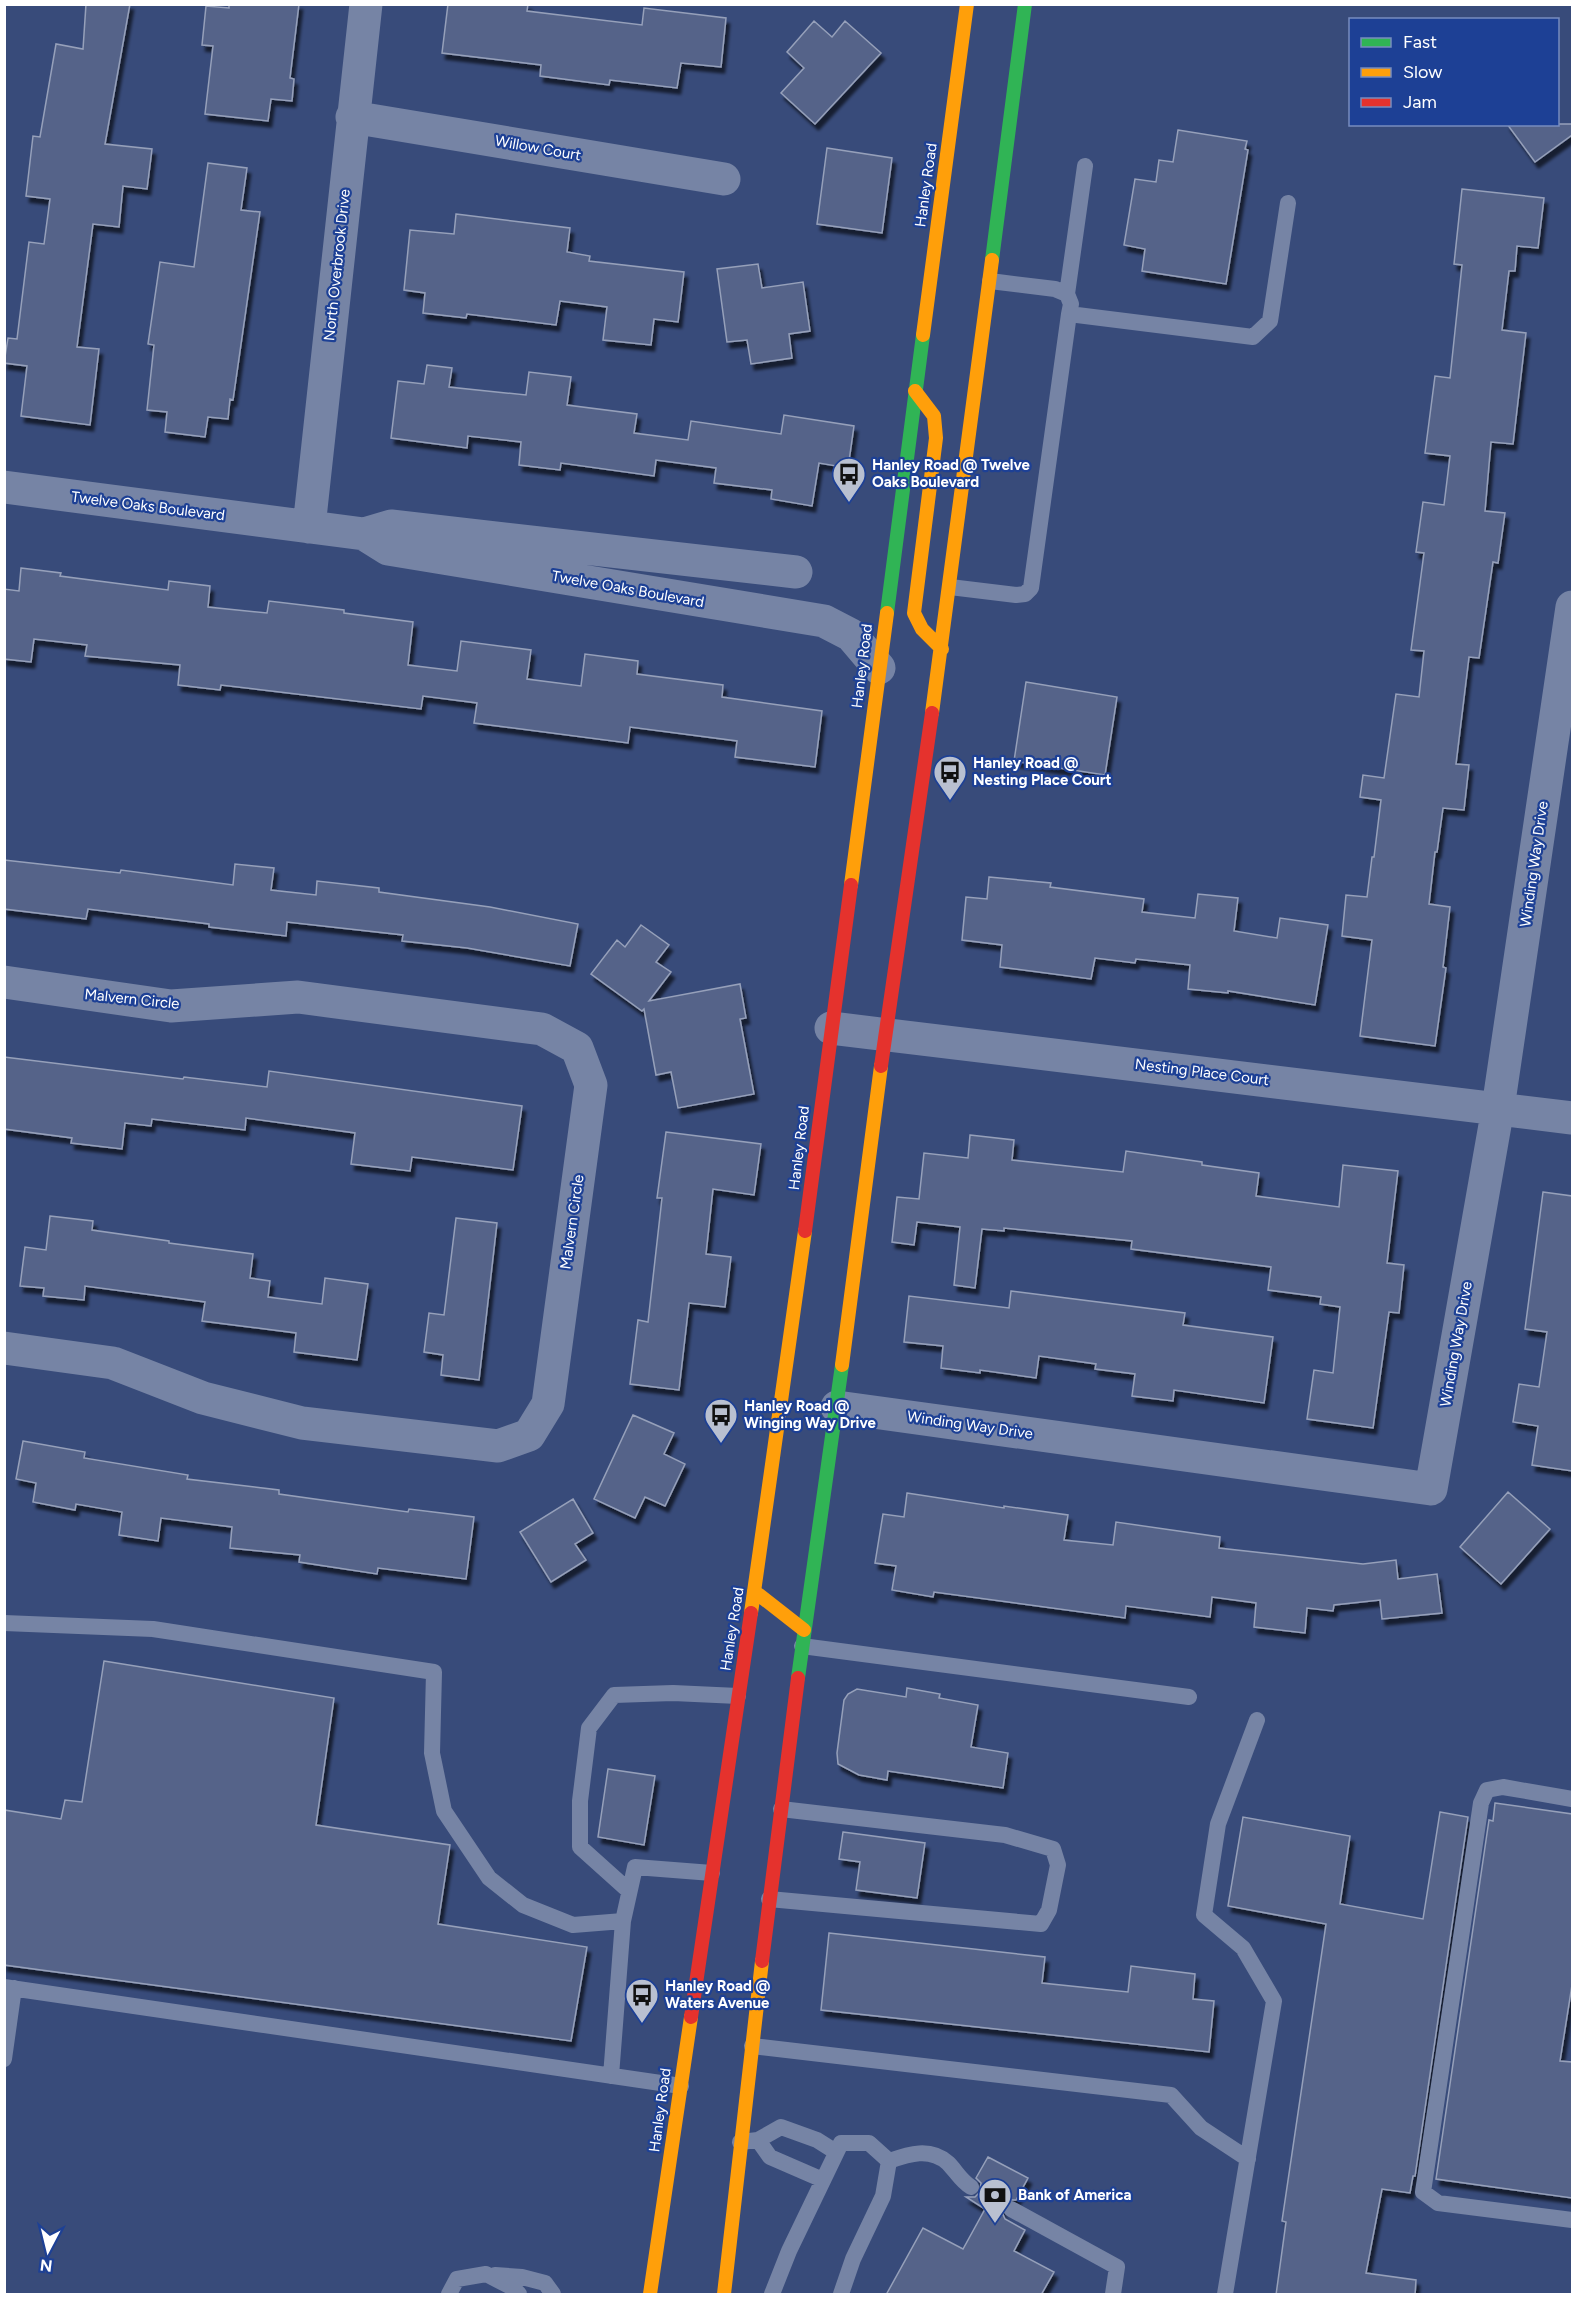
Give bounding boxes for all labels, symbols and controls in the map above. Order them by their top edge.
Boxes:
legend [1349,18,1559,126]
text: Fast [1403,31,1437,53]
text: Slow [1403,61,1442,83]
text: Jam [1403,91,1437,113]
street label: Willow Court [494,132,583,164]
street label: Hanley Road [911,142,941,228]
street label: North Overbrook Drive [320,188,354,342]
bus stop icon: Hanley Road @ Twelve Oaks Boulevard [831,456,867,503]
place label: Hanley Road @ Twelve Oaks Boulevard [872,456,1030,491]
street label: Twelve Oaks Boulevard [70,488,226,524]
street label: Twelve Oaks Boulevard [550,567,706,611]
street label: Hanley Road [848,623,876,709]
bus stop icon: Hanley Road @ Nesting Place Court [932,754,968,801]
place label: Hanley Road @ Nesting Place Court [973,754,1112,789]
street label: Winding Way Drive [1516,800,1552,928]
street label: Malvern Circle [84,985,180,1013]
street label: Nesting Place Court [1134,1055,1270,1089]
street label: Hanley Road [785,1105,813,1191]
street label: Malvern Circle [556,1173,588,1271]
street label: Winding Way Drive [1436,1280,1476,1408]
bus stop icon: Hanley Road @ Winging Way Drive [703,1397,739,1444]
place label: Hanley Road @ Winging Way Drive [744,1397,877,1432]
street label: Winding Way Drive [906,1407,1034,1443]
street label: Hanley Road [716,1586,748,1672]
bus stop icon: Hanley Road @ Waters Avenue [624,1977,660,2024]
place label: Hanley Road @ Waters Avenue [665,1977,771,2012]
street label: Hanley Road [645,2067,675,2153]
bank icon: Bank of America [977,2177,1013,2224]
place label: Bank of America [1018,2186,1131,2204]
north arrow [18,2221,78,2281]
text: N [39,2255,54,2276]

